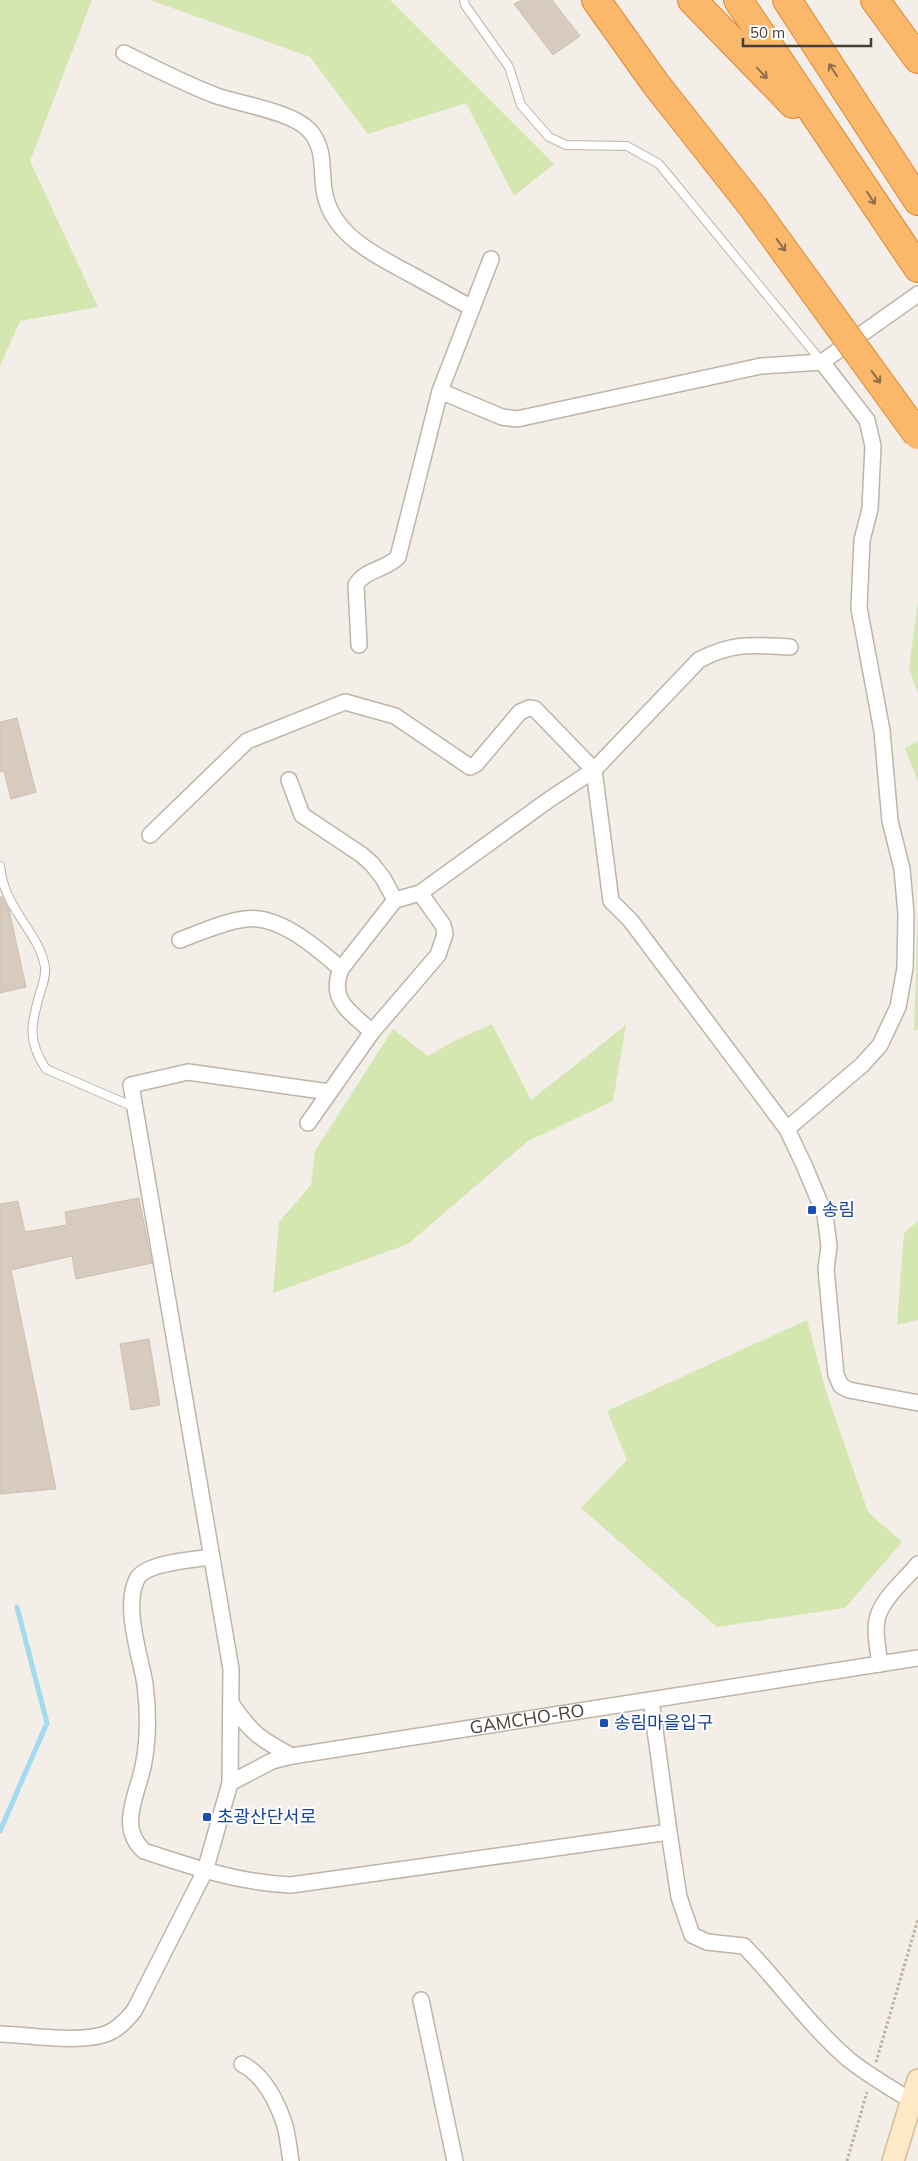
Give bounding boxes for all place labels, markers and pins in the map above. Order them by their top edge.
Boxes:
place label: 송림 [822,1198,855,1221]
marker: 송림 [806,1204,818,1216]
place label: 송림마을입구 [614,1711,713,1734]
marker: 송림마을입구 [598,1717,610,1729]
place label: 초광산단서로 [217,1805,316,1828]
marker: 초광산단서로 [201,1811,213,1823]

